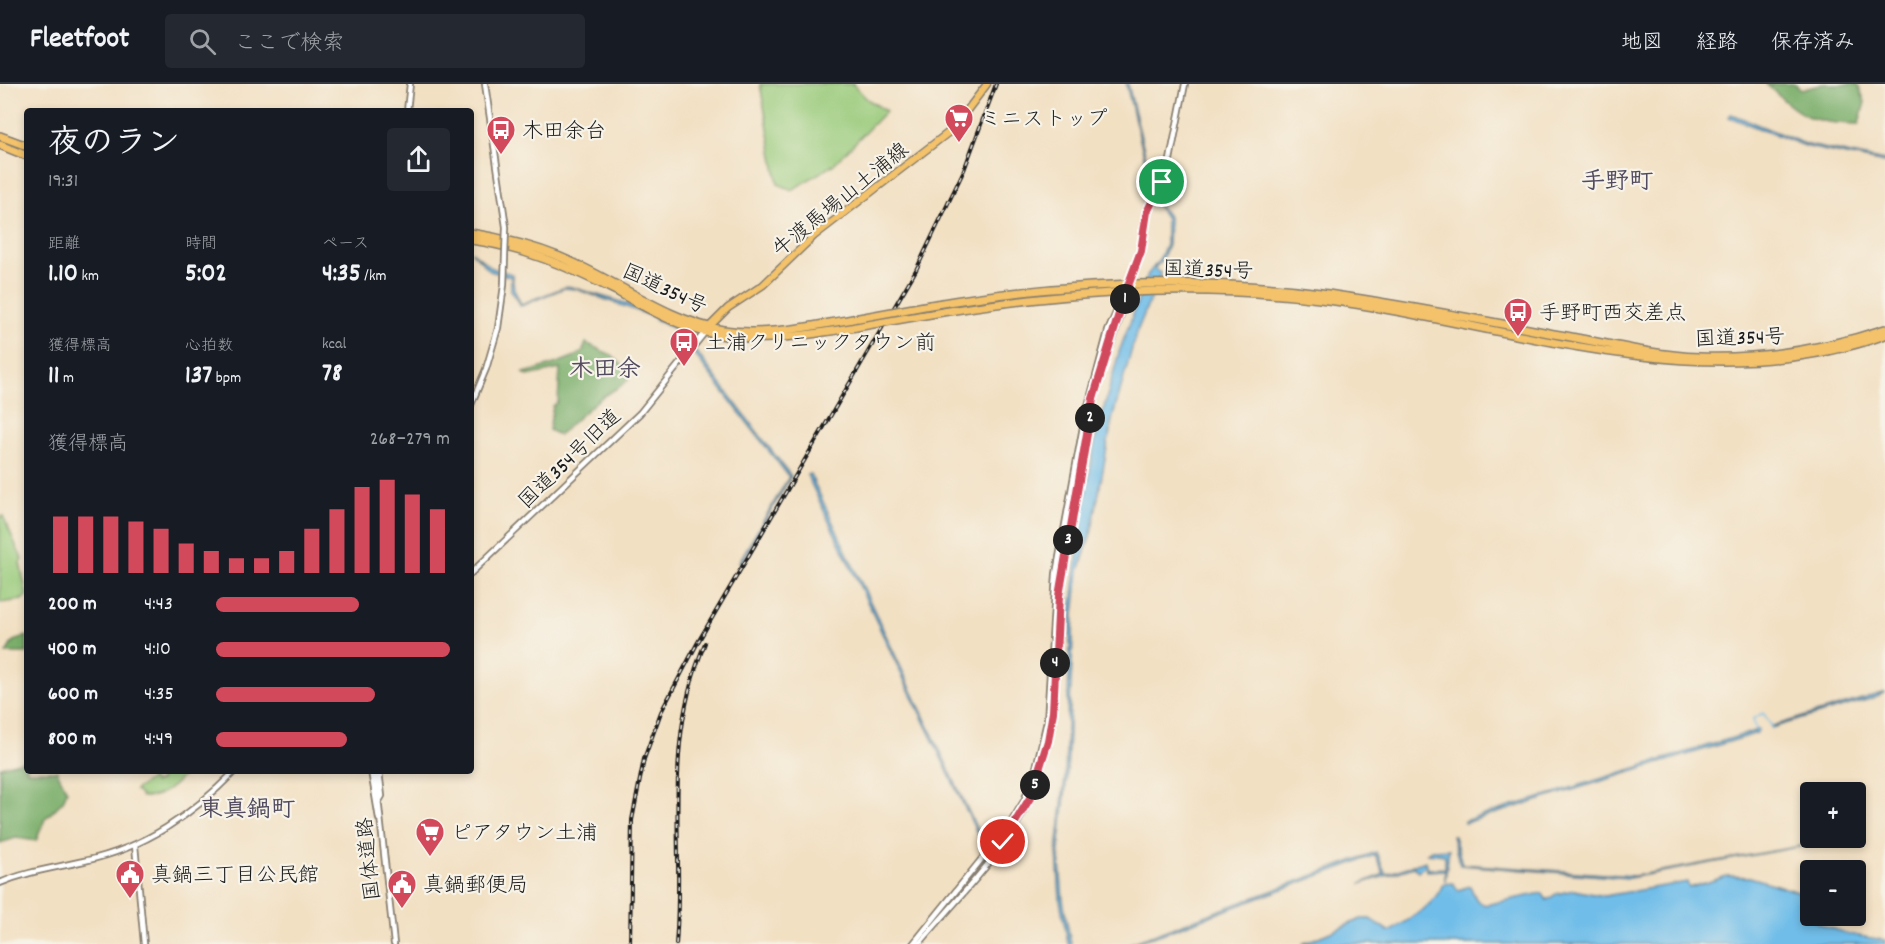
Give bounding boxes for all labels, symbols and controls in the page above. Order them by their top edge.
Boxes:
search box [165,14,585,68]
text: Fleetfoot [30,21,129,61]
icon: search [186,25,219,58]
text: ここで検索 [234,29,344,60]
text: 地図 [1621,29,1663,59]
text: 経路 [1696,29,1738,59]
text: 保存済み [1771,29,1855,59]
supermarket icon: ミニストップ [943,102,975,144]
place label: ミニストップ [980,106,1108,136]
bus stop icon: 木田余台 [485,114,517,156]
place label: 木田余台 [522,118,606,148]
text: 夜のラン [48,122,180,169]
button: share [387,128,450,191]
street label: 牛渡馬場山土浦線 [767,137,917,266]
pin [1136,156,1187,207]
icon: arrive [1145,165,1178,198]
district label: 手野町 [1581,166,1653,200]
text: 19:31 [48,168,78,196]
text: 距離 [48,233,80,256]
text: 時間 [185,233,217,256]
text: ペース [322,233,369,256]
street label: 国道354号 [1162,255,1254,289]
text: 1.10 [48,256,78,293]
text: 5:02 [185,256,227,293]
text: 4:35 [322,256,361,293]
street label: 国道354号 [616,258,711,323]
text: km [78,265,99,288]
text: /km [361,265,386,288]
pin: 1 [1110,284,1140,314]
text: 1 [1123,287,1127,310]
bus stop icon: 手野町西交差点 [1502,296,1534,338]
place label: 手野町西交差点 [1539,300,1686,330]
street label: 国道354号 [1694,323,1786,357]
bus stop icon: 土浦クリニックタウン前 [668,326,700,368]
place label: 土浦クリニックタウン前 [705,330,936,360]
text: kcal [322,333,346,356]
text: 獲得標高 [48,335,112,358]
text: 心拍数 [185,335,233,358]
district label: 木田余 [569,354,641,388]
text: 78 [322,356,342,393]
text: 11 [48,358,59,395]
text: 137 [185,358,212,395]
text: m [59,367,74,390]
text: bpm [212,367,241,390]
street label: 国道354号旧道 [513,403,629,517]
pin: 2 [1075,403,1105,433]
text: 2 [1087,406,1094,429]
text: 268–279 m [370,426,450,454]
text: 獲得標高 [48,431,128,459]
pin: 3 [1053,525,1083,555]
text: 3 [1064,528,1072,551]
text: 200 m [48,591,97,619]
text: 4:43 [144,591,173,619]
text: 400 m [48,636,96,664]
text: 4:10 [144,636,171,664]
pin: 4 [1040,648,1070,678]
text: 4 [1052,651,1058,674]
text: 600 m [48,681,98,709]
text: 4:35 [144,681,174,709]
text: 800 m [48,726,96,754]
text: 4:49 [144,726,173,754]
pin: 5 [1020,770,1050,800]
text: 5 [1031,773,1039,796]
map controls [1800,782,1866,926]
button: + [1800,782,1866,848]
district label: 東真鍋町 [199,794,295,828]
street label: 国体道路 [352,815,390,902]
supermarket icon: ピアタウン土浦 [414,816,446,858]
pin [977,816,1028,867]
place label: ピアタウン土浦 [451,820,597,850]
icon: check [986,825,1019,858]
public building icon: 真鍋三丁目公民館 [114,858,146,900]
button: − [1800,860,1866,926]
place label: 真鍋三丁目公民館 [151,862,319,892]
public building icon: 真鍋郵便局 [386,868,418,910]
place label: 真鍋郵便局 [423,872,528,902]

